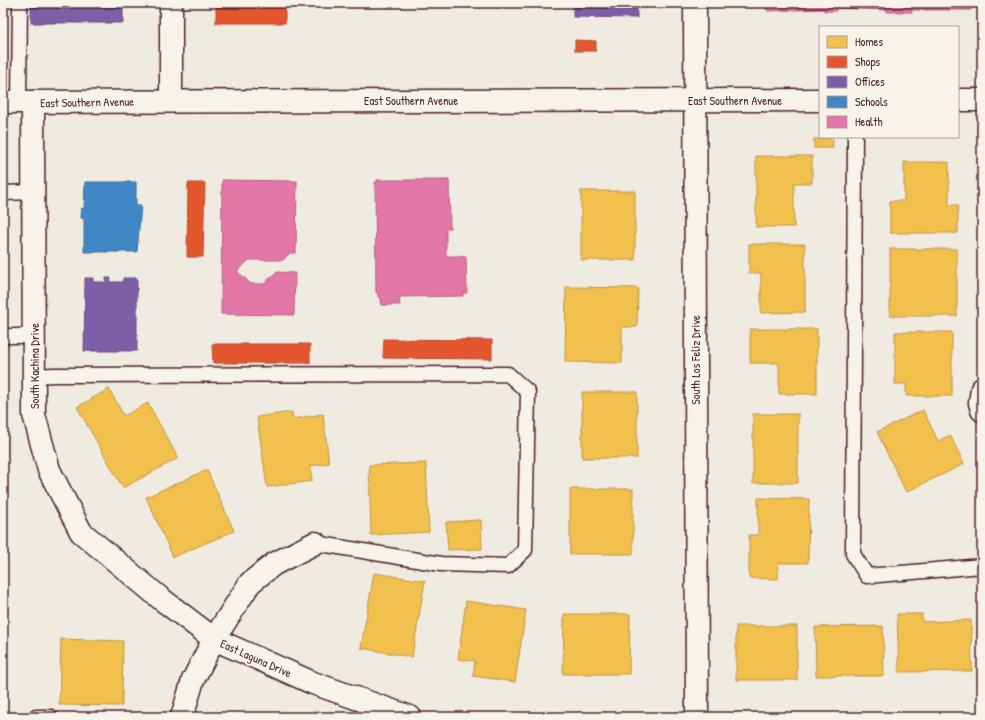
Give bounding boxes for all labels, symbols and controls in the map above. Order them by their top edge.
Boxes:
legend [819,26,959,138]
text: Homes [855,33,883,50]
text: Shops [855,53,881,70]
text: Offices [855,73,885,90]
street label: East Southern Avenue [364,92,458,109]
street label: East Southern Avenue [688,92,782,109]
street label: East Southern Avenue [40,93,134,111]
text: Schools [855,93,888,110]
text: Health [855,113,882,130]
street label: South Los Feliz Drive [687,315,704,405]
street label: South Kachina Drive [26,323,43,409]
street label: East Laguna Drive [218,635,295,681]

